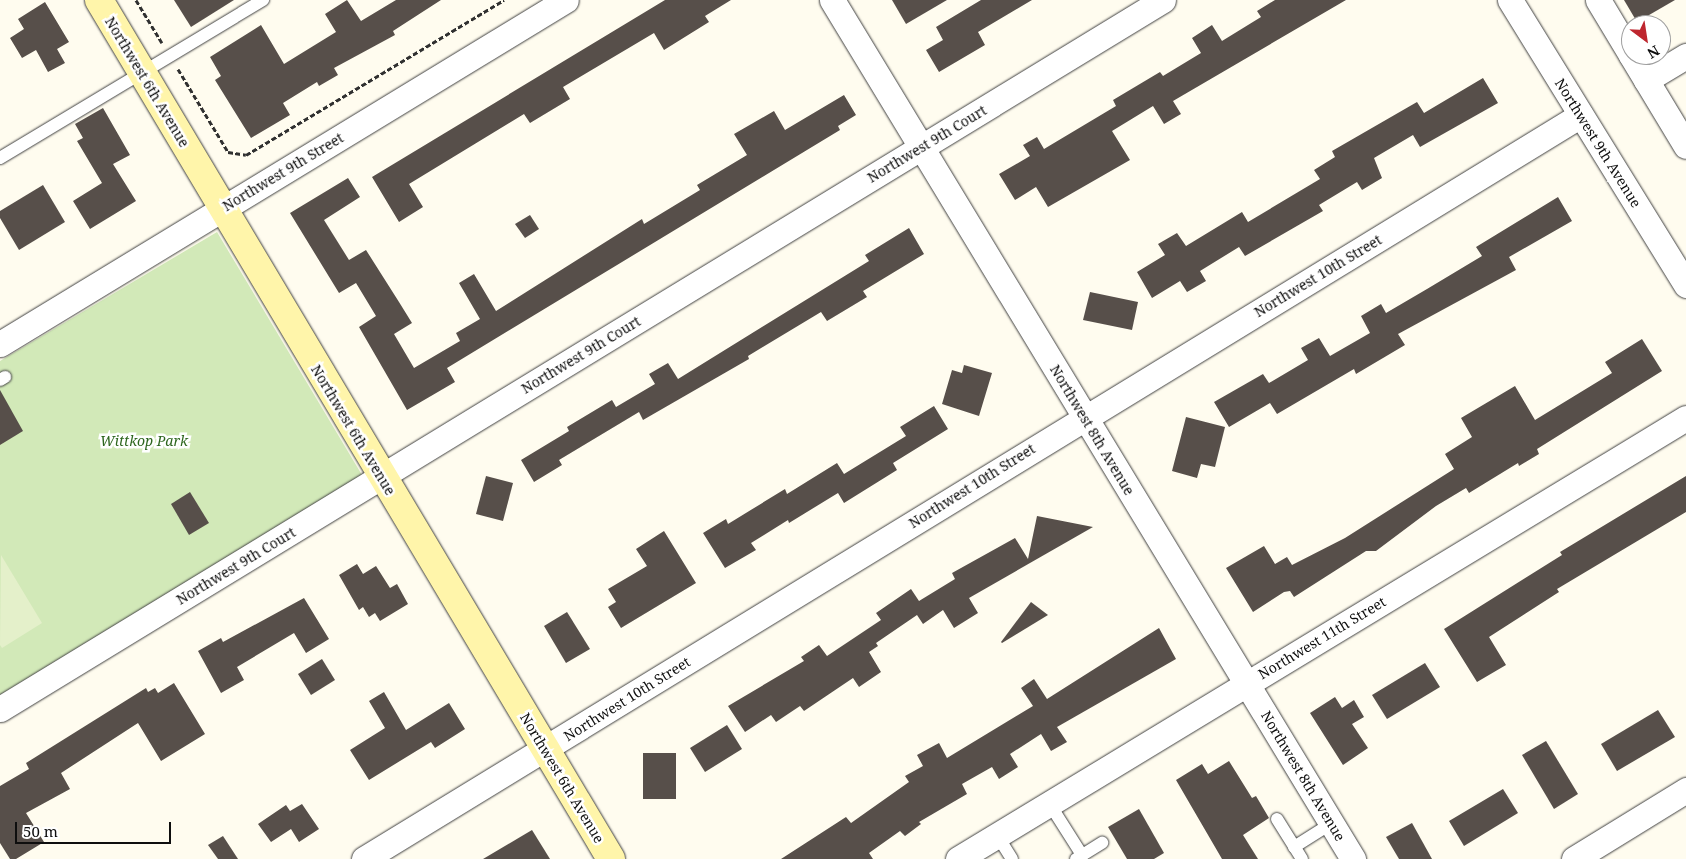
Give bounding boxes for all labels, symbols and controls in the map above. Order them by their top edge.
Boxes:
street label: Northwest 6th Avenue [101,14,193,150]
north arrow [1621,15,1671,65]
text: N [1644,41,1663,63]
street label: Northwest 9th Avenue [1551,75,1645,211]
street label: Northwest 9th Court [864,102,990,186]
street label: Northwest 9th Street [220,129,346,215]
street label: Northwest 10th Street [1251,231,1385,321]
street label: Northwest 9th Court [518,313,644,397]
street label: Northwest 6th Avenue [307,362,399,498]
street label: Northwest 8th Avenue [1046,362,1138,498]
park label: Wittkop Park [100,433,188,449]
street label: Northwest 10th Street [906,440,1038,532]
street label: Northwest 9th Court [173,524,299,608]
street label: Northwest 11th Street [1255,593,1389,683]
street label: Northwest 10th Street [561,653,693,745]
street label: Northwest 8th Avenue [1257,708,1349,844]
street label: Northwest 6th Avenue [516,710,608,846]
scale bar [18,812,174,844]
text: 50 m [23,821,58,841]

